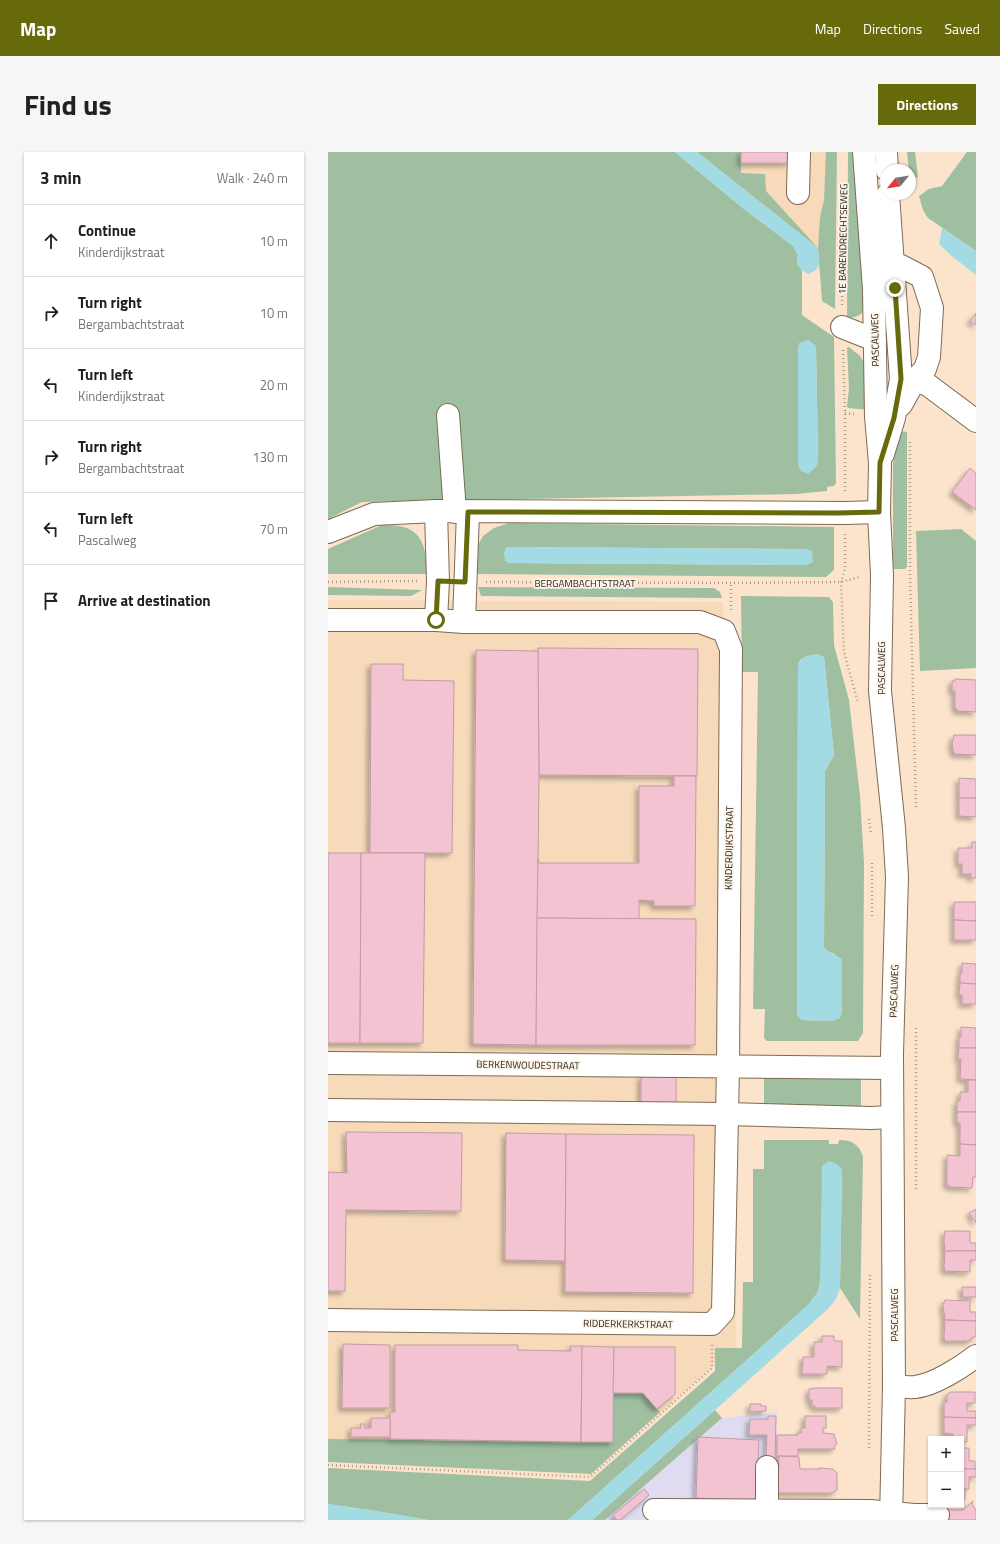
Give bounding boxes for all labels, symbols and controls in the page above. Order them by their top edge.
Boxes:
text: Map [20,14,56,43]
text: Map [815,18,841,39]
text: Directions [863,18,922,39]
text: Saved [944,18,980,39]
text: Find us [24,83,112,126]
button: Directions [878,84,976,125]
north arrow [880,164,916,200]
text: 3 min [40,165,81,191]
text: Walk · 240 m [217,168,288,188]
street label: 1E BARENDRECHTSEWEG [835,184,851,294]
text: Continue [78,219,136,242]
icon: ahead [40,230,62,252]
text: 10 m [260,231,288,251]
text: Kinderdijkstraat [78,242,165,262]
route end [886,279,904,297]
text: Turn right [78,291,142,314]
icon: right [40,302,62,324]
text: 10 m [260,303,288,323]
street label: PASCALWEG [867,313,883,367]
text: Bergambachtstraat [78,314,184,334]
text: Turn left [78,363,133,386]
icon: left [40,374,62,396]
text: 20 m [260,375,288,395]
text: Kinderdijkstraat [78,386,165,406]
text: Turn right [78,435,142,458]
icon: right [40,446,62,468]
text: 130 m [252,447,288,467]
text: Bergambachtstraat [78,458,184,478]
text: Turn left [78,507,133,530]
icon: left [40,518,62,540]
text: 70 m [260,519,288,539]
text: Pascalweg [78,530,136,550]
street label: BERGAMBACHTSTRAAT [534,576,636,591]
text: Arrive at destination [78,589,211,612]
icon: arrive [40,590,62,612]
route start [427,611,445,629]
street label: PASCALWEG [874,641,889,695]
street label: KINDERDIJKSTRAAT [721,805,737,890]
street label: PASCALWEG [886,964,902,1018]
street label: BERKENWOUDESTRAAT [476,1057,580,1073]
street label: PASCALWEG [887,1288,902,1342]
street label: RIDDERKERKSTRAAT [583,1316,674,1332]
map controls [928,1436,964,1508]
button: + [928,1436,964,1472]
button: − [928,1472,964,1508]

